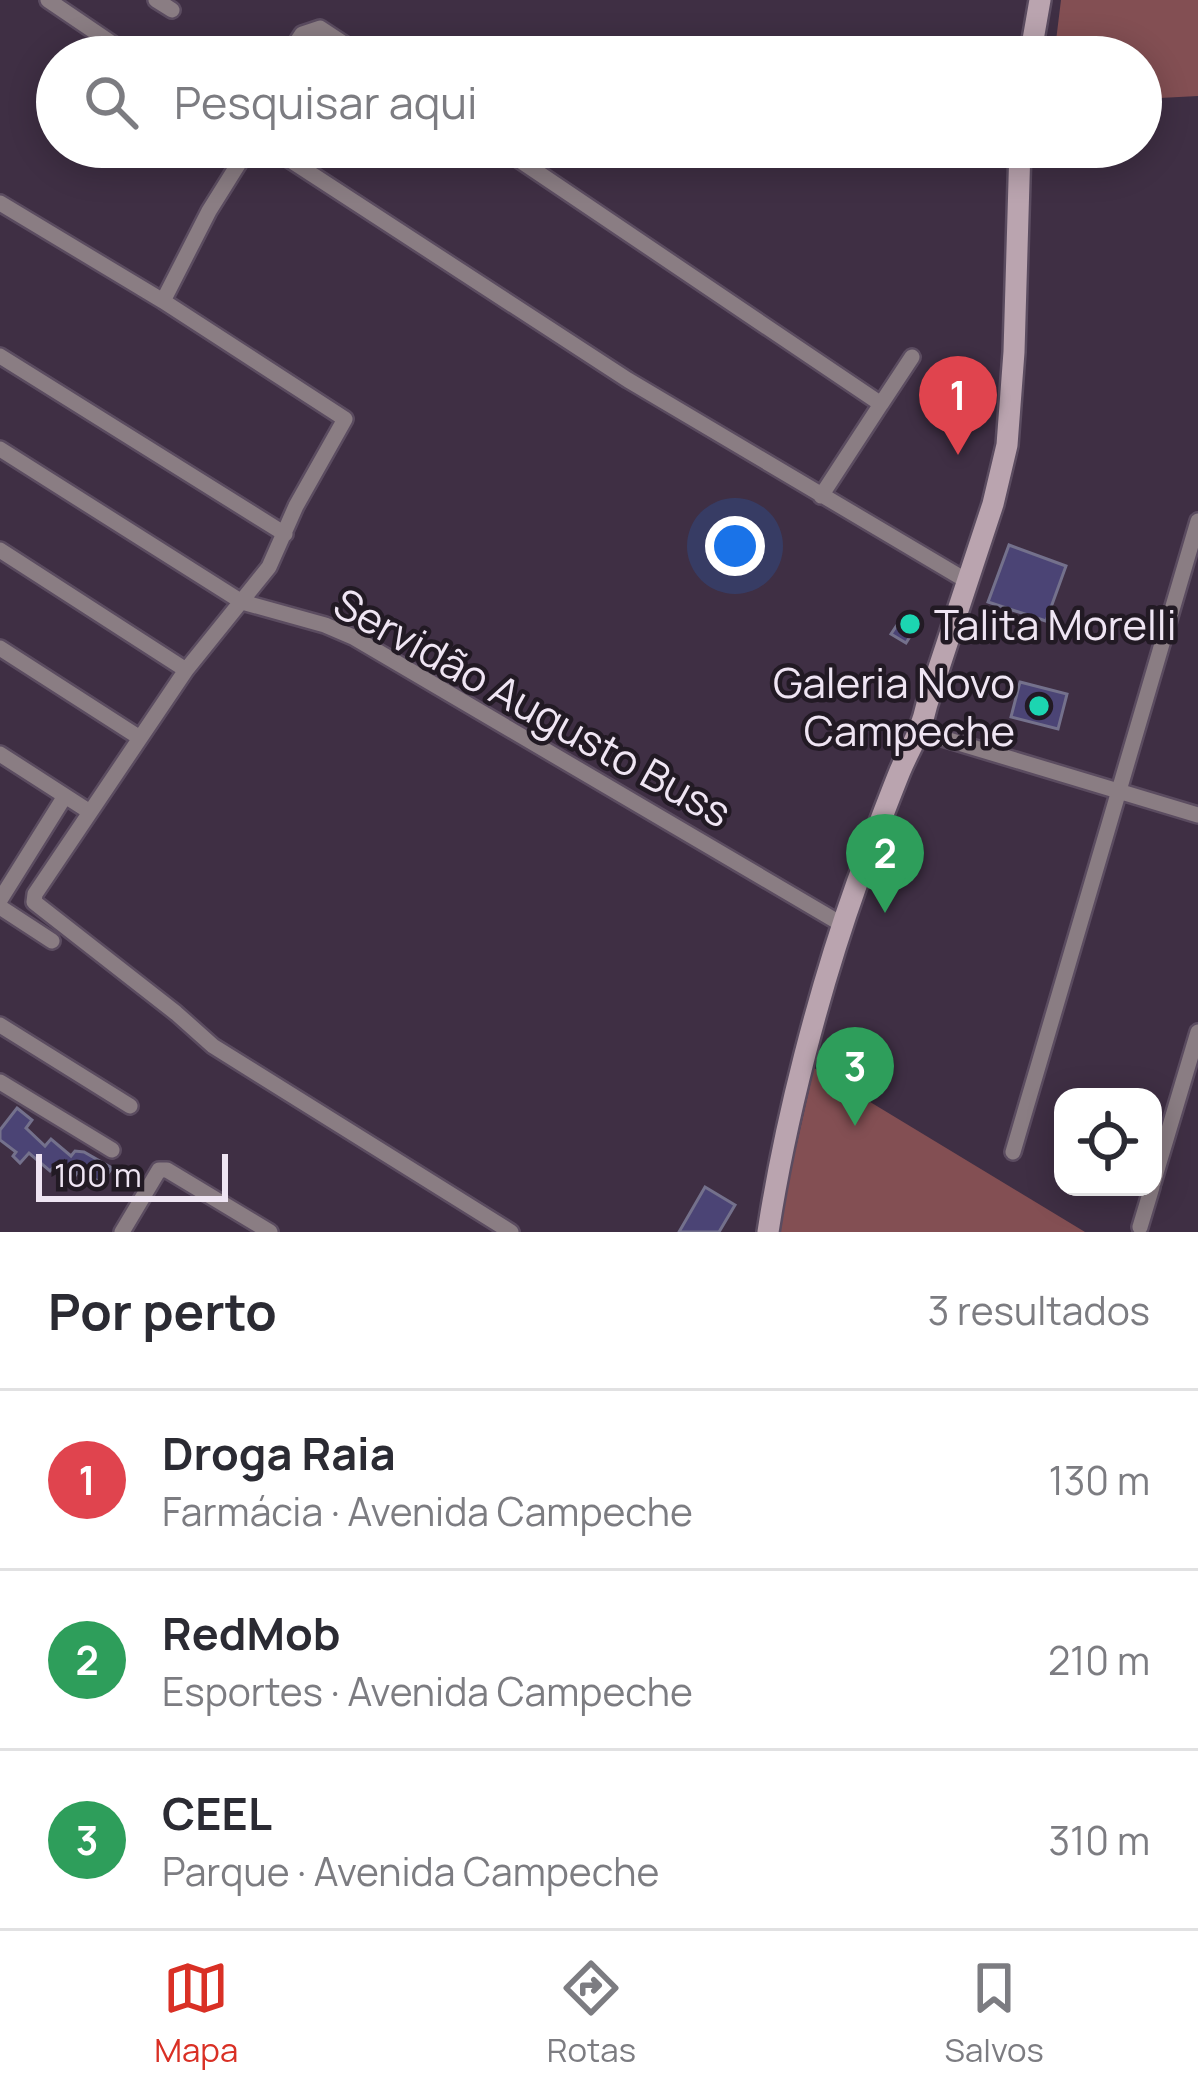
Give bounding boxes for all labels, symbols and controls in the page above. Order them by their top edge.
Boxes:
search box [36,36,1162,168]
icon: search [78,69,144,135]
text: Pesquisar aqui [174,71,478,133]
pin: 1 [919,356,997,455]
your location [705,516,765,576]
street label: Servidão Augusto Buss [324,574,742,840]
place label: Talita Morelli [934,595,1176,653]
marker: Talita Morelli [897,611,923,637]
place label: Galeria Novo Campeche [773,653,1015,759]
marker: Galeria Novo Campeche [1026,693,1052,719]
pin: 2 [846,814,924,913]
pin: 3 [816,1027,894,1126]
map controls [1054,1088,1162,1196]
button: locate [1054,1088,1162,1196]
scale bar [36,1148,228,1201]
text: 100 m [54,1152,142,1197]
text: Por perto [48,1276,277,1345]
text: 3 resultados [928,1283,1150,1337]
text: Droga Raia [162,1422,396,1484]
text: 1 [78,1453,96,1507]
text: 130 m [1049,1453,1150,1507]
text: Farmácia · Avenida Campeche [162,1484,693,1538]
text: RedMob [162,1602,341,1664]
text: 2 [75,1633,99,1687]
text: 210 m [1048,1633,1150,1687]
text: Esportes · Avenida Campeche [162,1664,693,1718]
text: CEEL [162,1782,272,1844]
text: 3 [76,1813,98,1867]
text: 310 m [1049,1813,1150,1867]
text: Parque · Avenida Campeche [162,1844,659,1898]
tab: Mapa [154,1955,238,2072]
tab: Rotas [547,1955,636,2072]
tab: Salvos [945,1955,1044,2072]

